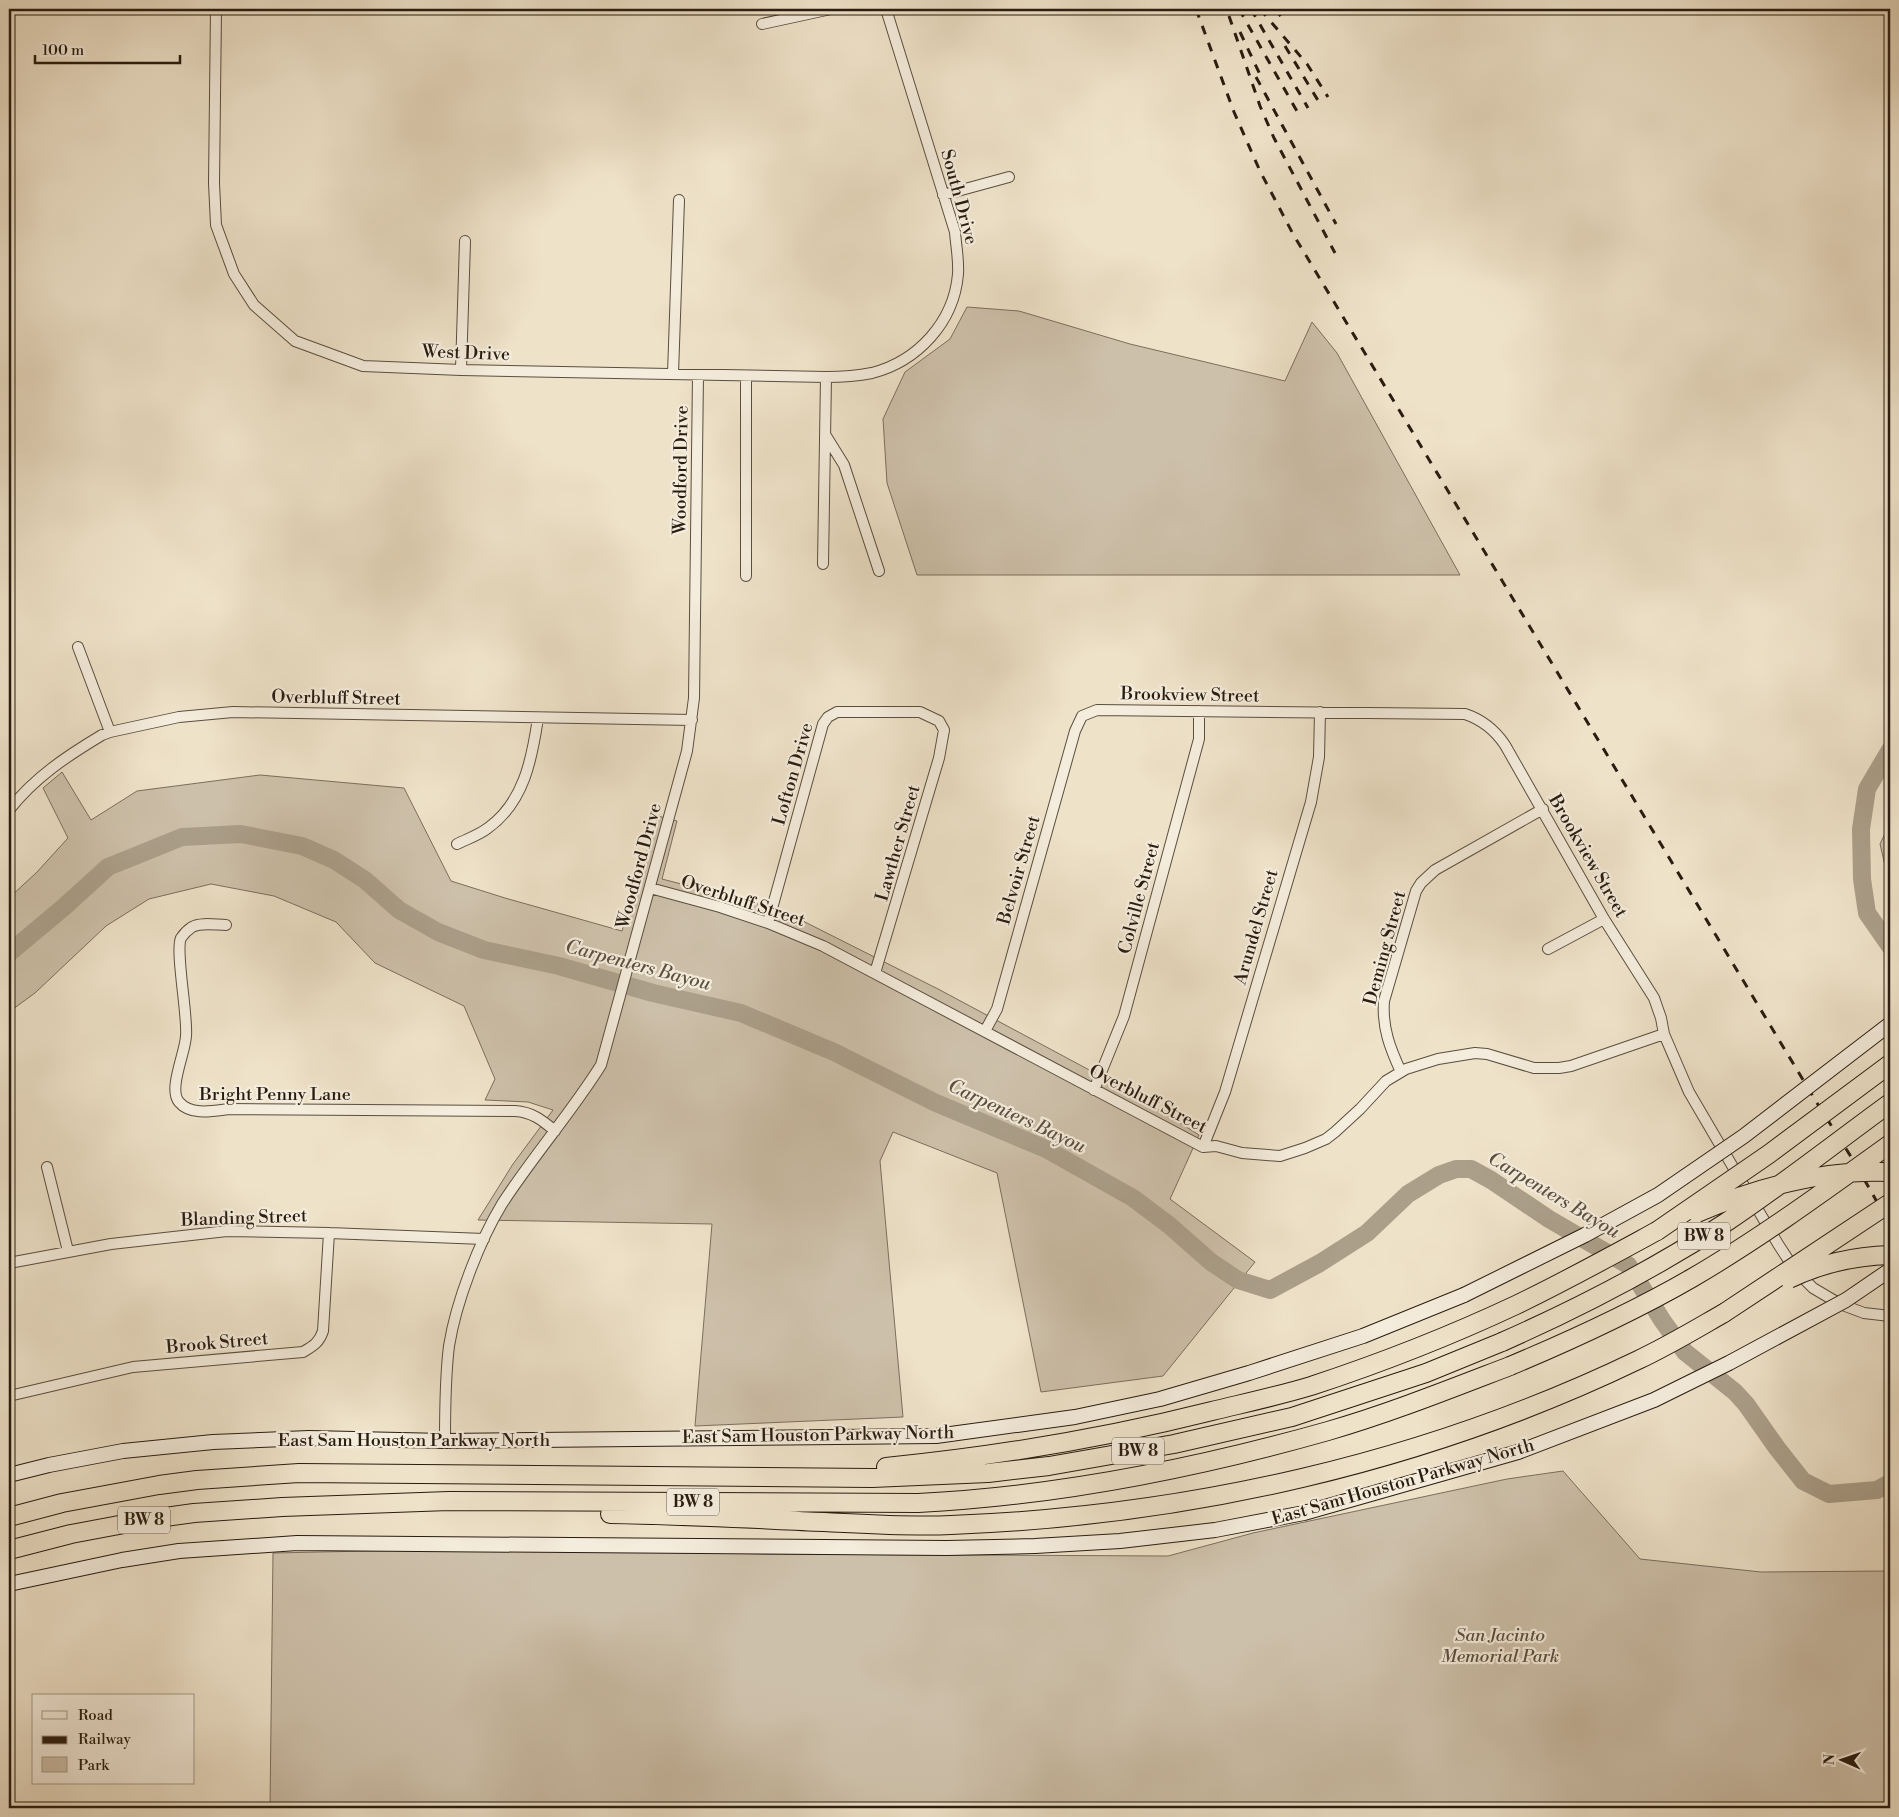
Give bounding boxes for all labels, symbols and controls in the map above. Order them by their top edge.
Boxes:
scale bar [35,32,180,64]
text: 100 m [42,41,84,60]
street label: South Drive [935,147,983,247]
street label: West Drive [421,340,510,366]
street label: Woodford Drive [668,405,694,536]
street label: Brookview Street [1119,682,1260,708]
street label: Overbluff Street [271,685,402,711]
street label: Lofton Drive [767,720,819,828]
street label: Lawther Street [870,782,926,904]
street label: Brookview Street [1543,789,1633,922]
street label: Woodford Drive [611,801,667,932]
street label: Belvoir Street [992,812,1046,928]
street label: Colville Street [1113,839,1165,957]
street label: Arundel Street [1228,866,1284,988]
street label: Overbluff Street [678,870,809,932]
street label: Deming Street [1359,888,1411,1008]
water label: Carpenters Bayou [563,934,713,996]
street label: Overbluff Street [1085,1059,1211,1139]
water label: Carpenters Bayou [944,1074,1090,1159]
street label: Bright Penny Lane [198,1083,351,1106]
water label: Carpenters Bayou [1484,1146,1624,1244]
street label: Blanding Street [179,1204,308,1232]
road number: BW 8 [1678,1222,1730,1250]
street label: Brook Street [164,1327,270,1359]
street label: East Sam Houston Parkway North [682,1421,955,1449]
street label: East Sam Houston Parkway North [278,1429,550,1452]
street label: East Sam Houston Parkway North [1269,1433,1537,1531]
road number: BW 8 [1112,1438,1164,1464]
road number: BW 8 [667,1488,719,1515]
road number: BW 8 [118,1506,170,1534]
park label: San Jacinto Memorial Park [1441,1624,1559,1668]
legend [32,1694,195,1784]
text: Road [78,1706,113,1725]
text: Railway [78,1730,132,1749]
north arrow [1816,1734,1866,1784]
text: N [1821,1754,1839,1765]
text: Park [78,1756,110,1775]

